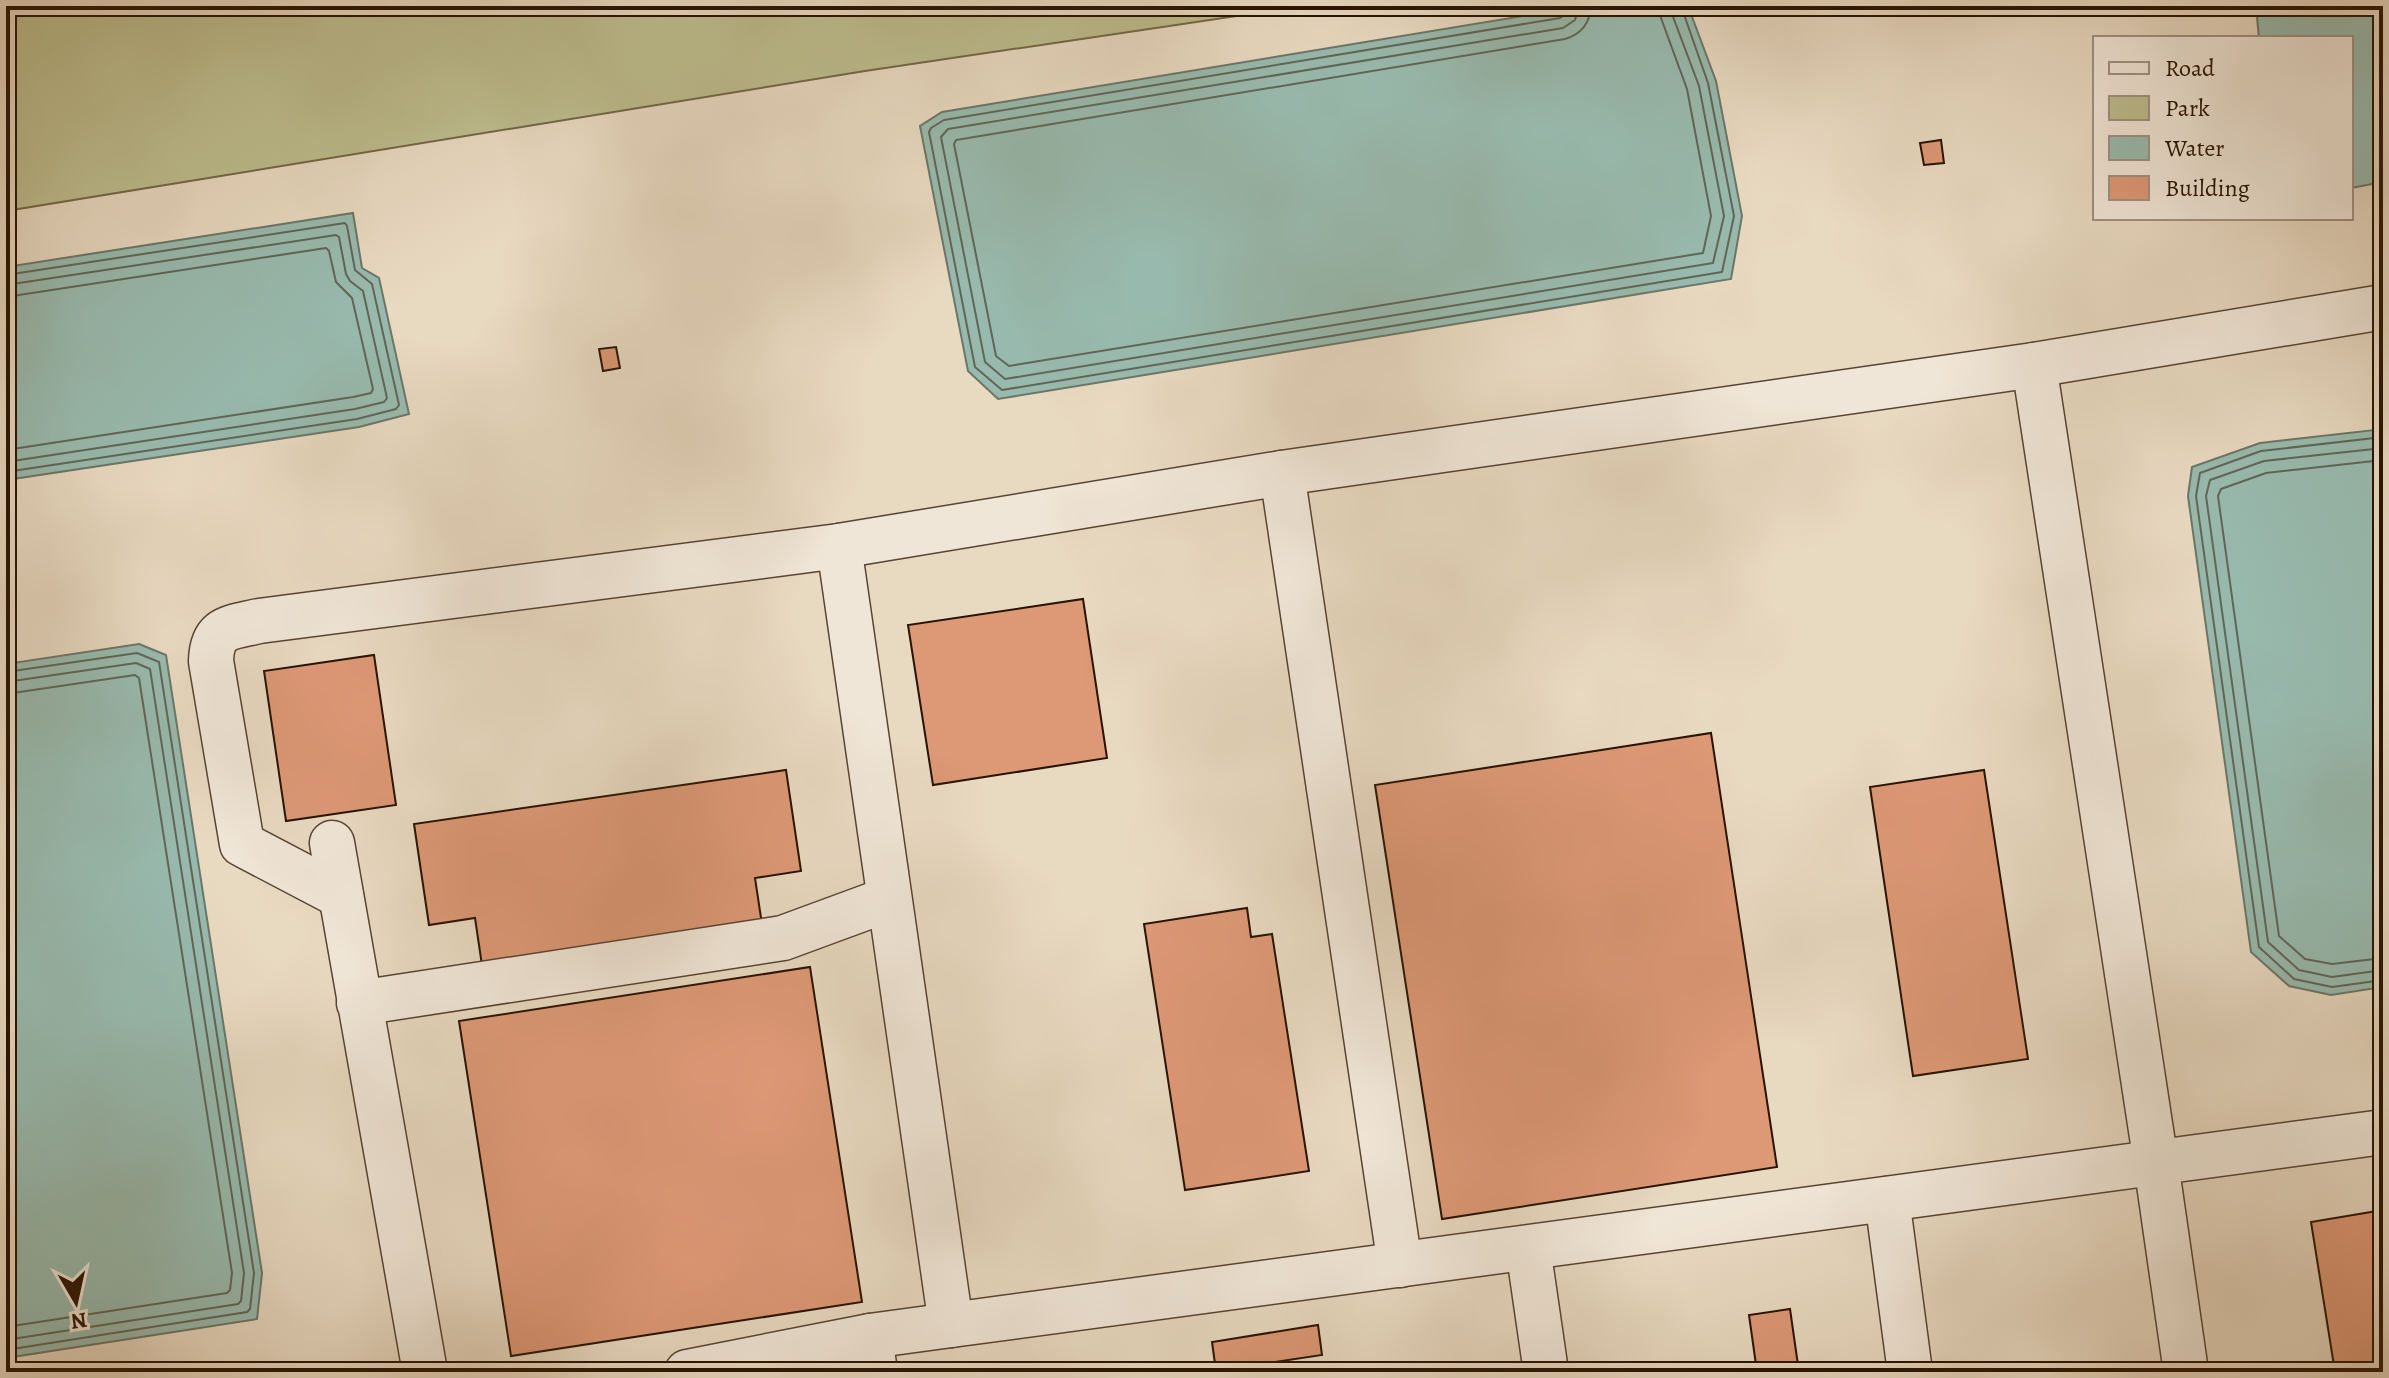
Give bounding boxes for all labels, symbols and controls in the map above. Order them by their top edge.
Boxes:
legend [2093,36,2353,220]
text: Road [2165,52,2215,84]
text: Park [2165,92,2210,124]
text: Water [2164,132,2225,164]
text: Building [2165,172,2250,204]
north arrow [36,1262,116,1342]
text: N [69,1305,89,1337]

